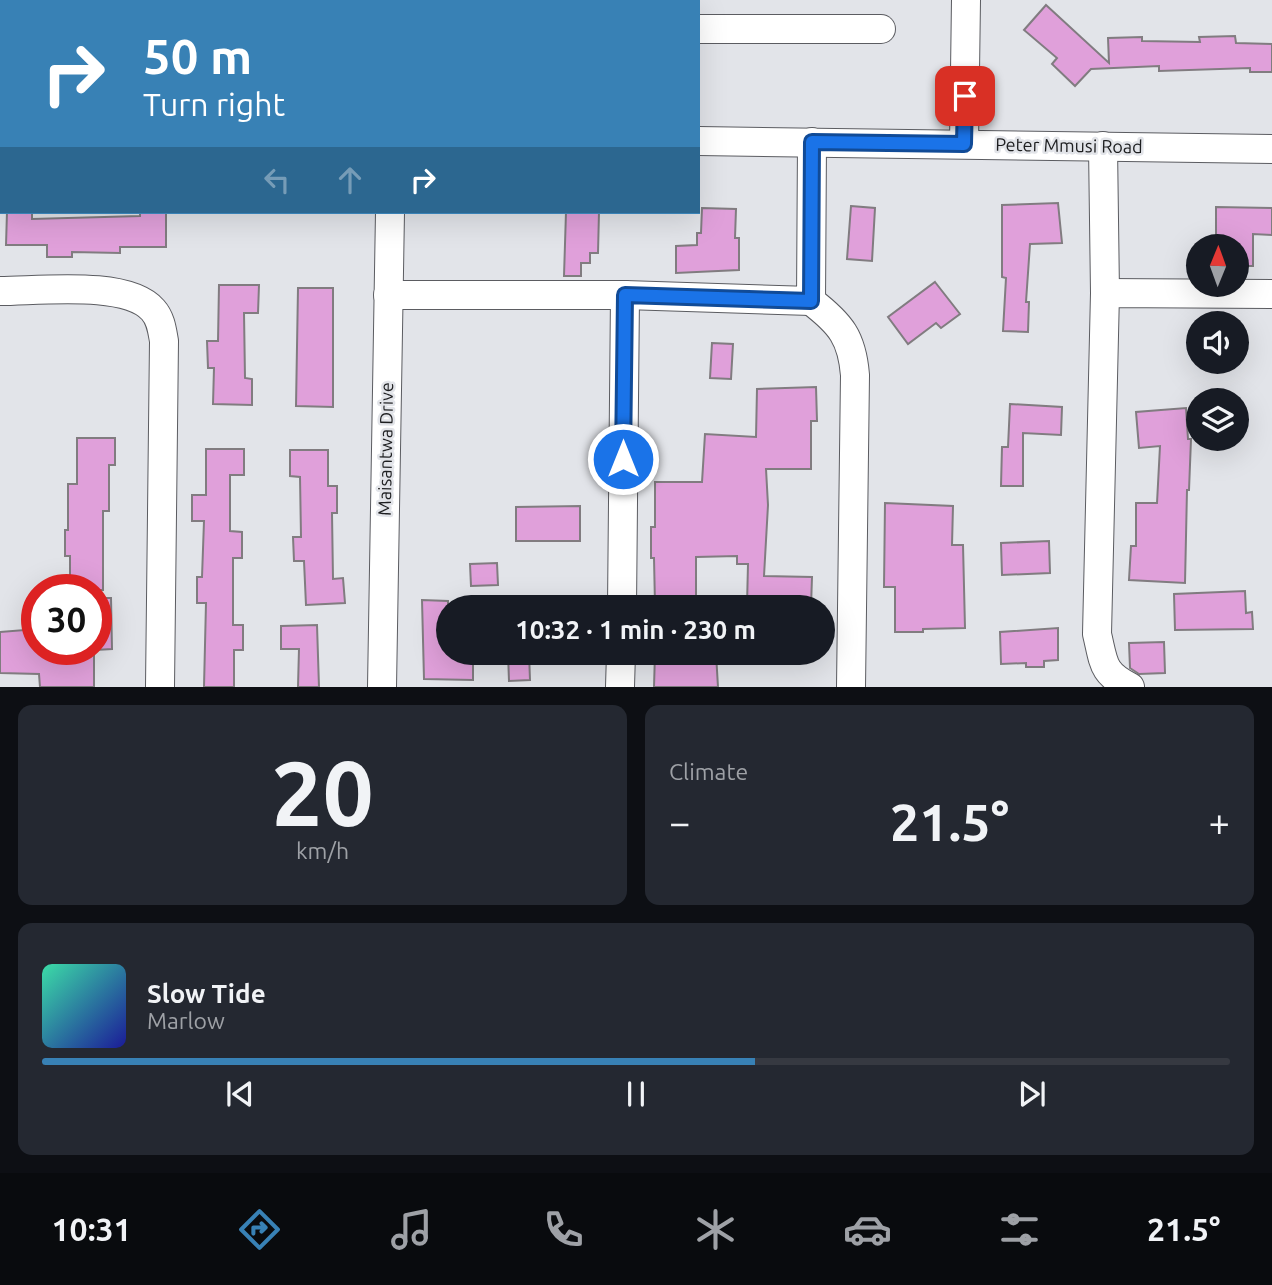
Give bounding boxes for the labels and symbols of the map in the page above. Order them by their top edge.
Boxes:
pin [935,66,995,126]
street label: Peter Mmusi Road [995,134,1143,156]
north arrow [1186,234,1250,298]
street label: Maisantwa Drive [374,382,396,516]
position arrow [586,422,660,496]
speed limit sign: 30 [21,574,112,665]

